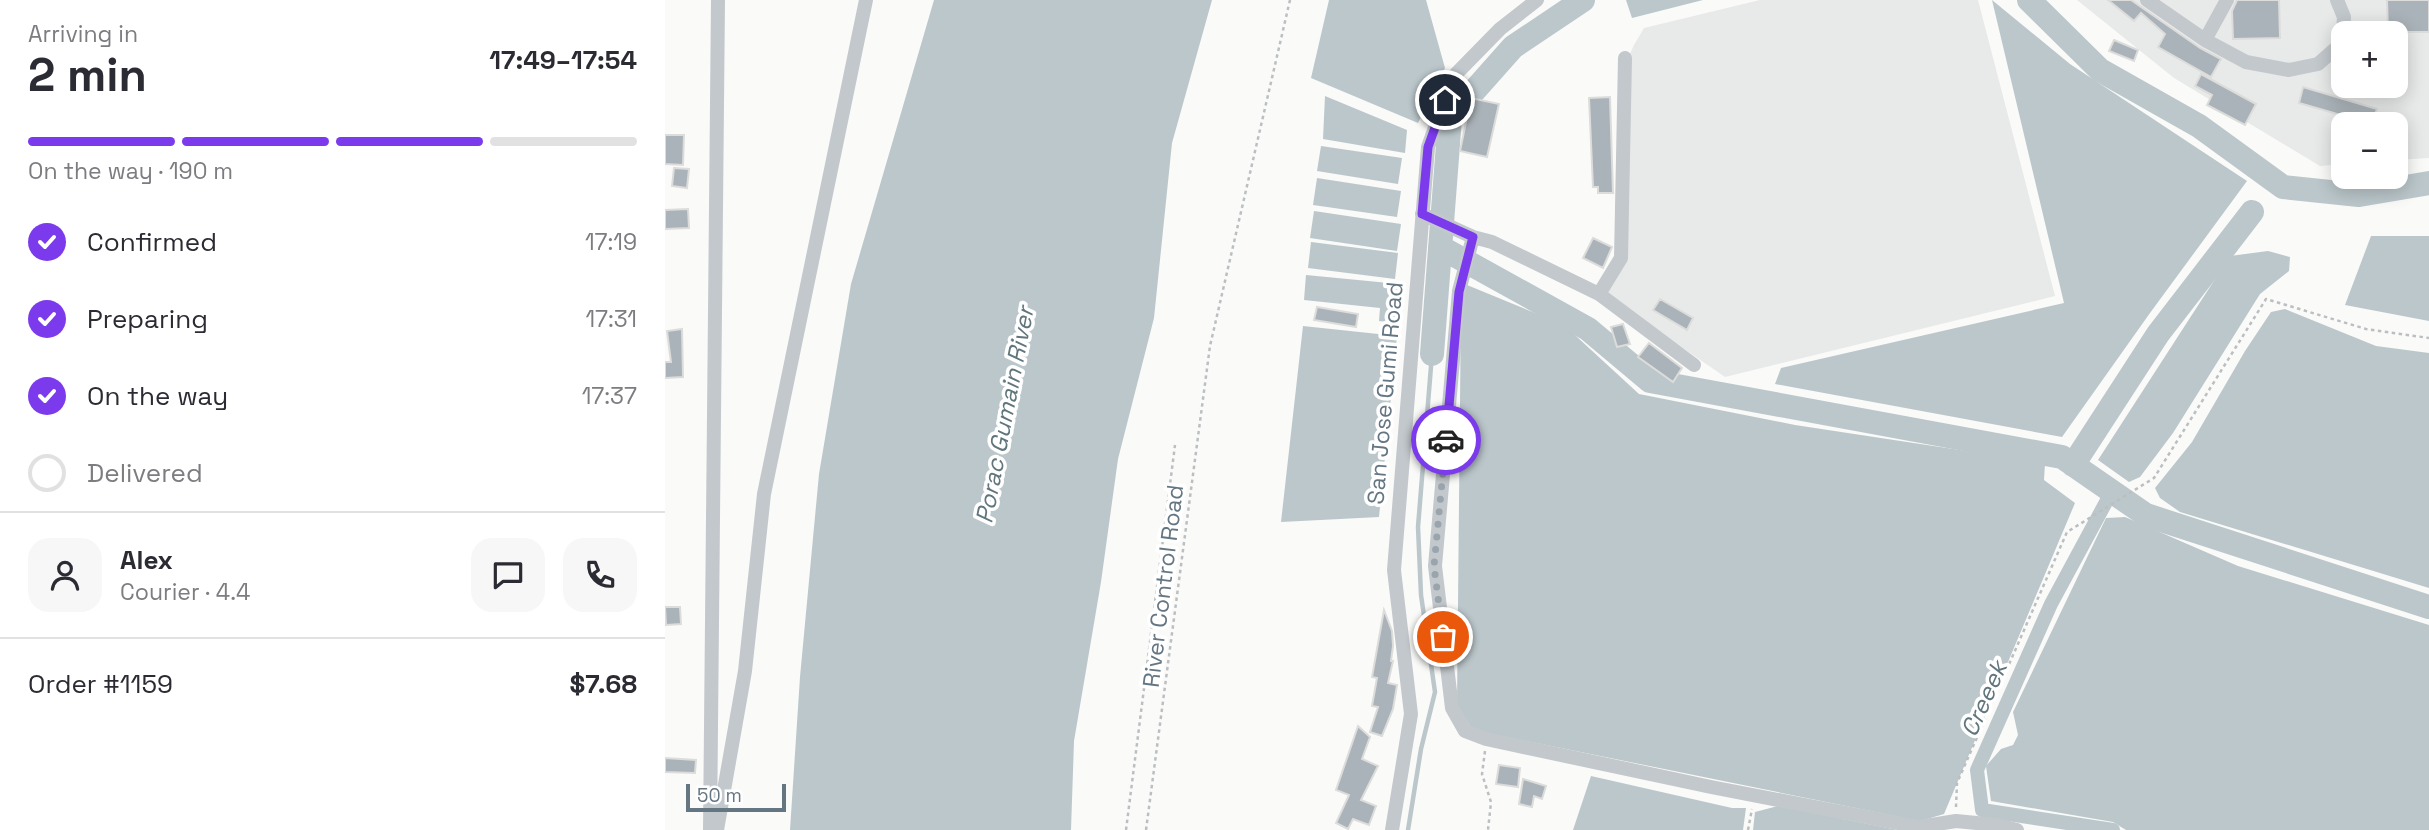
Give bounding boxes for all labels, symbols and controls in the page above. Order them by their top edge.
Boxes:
text: Arriving in [28,19,138,49]
map controls [2331,21,2408,189]
button: + [2331,21,2408,98]
text: 17:49–17:54 [489,43,637,77]
text: 2 min [28,46,147,104]
pin [1415,70,1475,130]
icon: home [1426,81,1464,119]
button: − [2331,112,2408,189]
text: On the way · 190 m [28,156,233,186]
icon: check [28,223,66,261]
text: Confirmed [87,225,217,259]
text: 17:19 [585,227,637,257]
street label: San Jose Gumi Road [1360,280,1410,506]
icon: check [28,300,66,338]
water label: Porac Gumain River [968,301,1041,526]
text: Preparing [87,302,208,336]
text: 17:31 [585,304,637,334]
icon: check [28,377,66,415]
text: On the way [87,379,228,413]
text: 17:37 [582,381,637,411]
courier [1411,405,1481,475]
icon: car [1427,421,1465,459]
text: Delivered [87,456,203,490]
street label: River Control Road [1136,483,1190,689]
button: person [28,538,102,612]
button: chat [471,538,545,612]
button: phone [563,538,637,612]
text: Alex [120,543,173,577]
text: Courier · 4.4 [120,577,250,607]
pin [1413,607,1473,667]
icon: bag [1424,618,1462,656]
water label: Creeek [1953,653,2015,741]
text: Order #1159 [28,667,173,701]
text: $7.68 [569,667,637,701]
scale bar [686,781,786,813]
text: 50 m [697,783,742,808]

